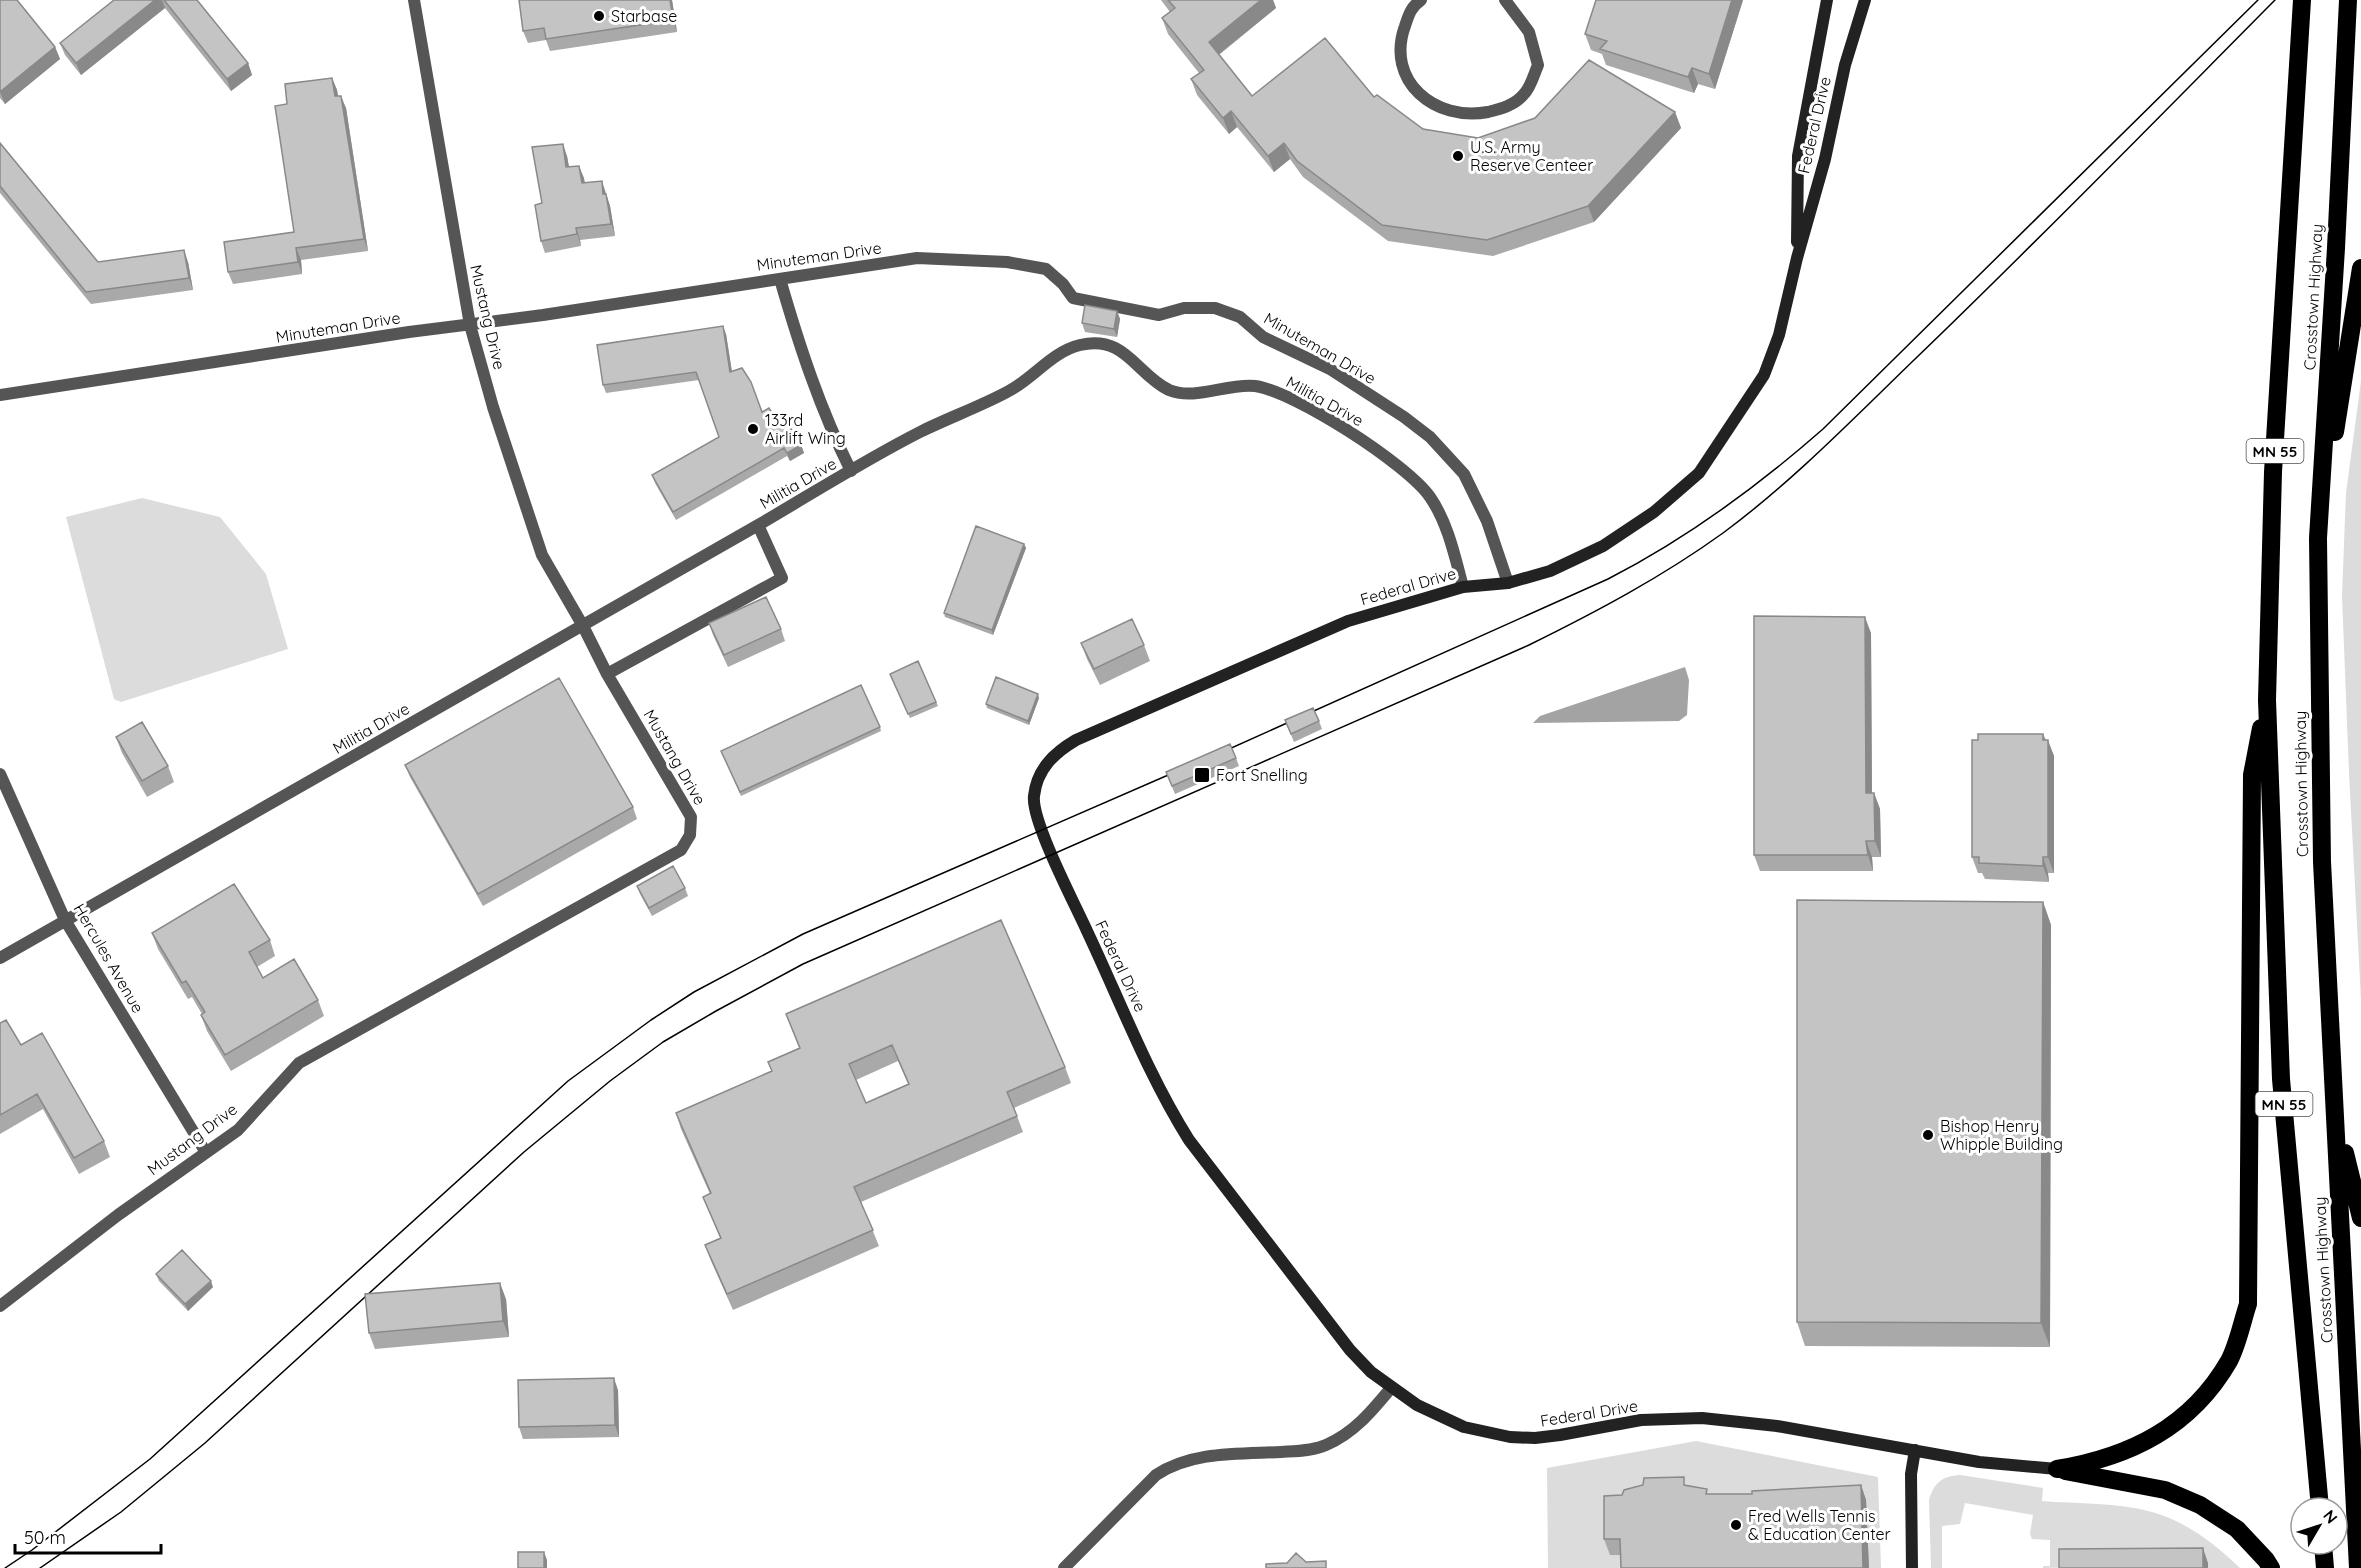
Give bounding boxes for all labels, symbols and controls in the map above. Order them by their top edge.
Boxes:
place label: Starbase [611,6,677,26]
marker: Starbase [592,9,606,23]
street label: Federal Drive [1793,75,1835,175]
place label: U.S. Army Reserve Centeer [1470,137,1593,175]
marker: U.S. Army Reserve Centeer [1451,149,1465,163]
street label: Crosstown Highway [2299,223,2327,371]
street label: Minuteman Drive [755,237,883,275]
street label: Mustang Drive [466,263,510,371]
street label: Minuteman Drive [274,307,402,347]
street label: Minuteman Drive [1261,308,1379,388]
street label: Militia Drive [1283,372,1367,430]
place label: 133rd Airlift Wing [765,410,846,448]
marker: 133rd Airlift Wing [746,422,760,436]
road number: MN 55 [2246,439,2304,463]
street label: Militia Drive [756,453,840,513]
street label: Federal Drive [1358,563,1458,609]
street label: Militia Drive [329,698,413,758]
street label: Mustang Drive [640,706,710,808]
street label: Crosstown Highway [2290,711,2312,857]
place label: Fort Snelling [1216,765,1308,785]
marker: Fort Snelling [1193,766,1211,784]
street label: Hercules Avenue [70,900,148,1016]
street label: Federal Drive [1091,917,1151,1015]
road number: MN 55 [2256,1092,2312,1116]
street label: Mustang Drive [143,1099,241,1179]
place label: Bishop Henry Whipple Building [1940,1116,2063,1154]
marker: Bishop Henry Whipple Building [1921,1128,1935,1142]
street label: Crosstown Highway [2309,1196,2337,1344]
street label: Federal Drive [1539,1395,1639,1431]
north arrow [2289,1496,2349,1556]
place label: Fred Wells Tennis & Education Center [1748,1506,1891,1544]
text: N [2319,1506,2342,1527]
scale bar [15,1517,160,1555]
marker: Fred Wells Tennis & Education Center [1729,1518,1743,1532]
text: 50 m [24,1526,66,1549]

